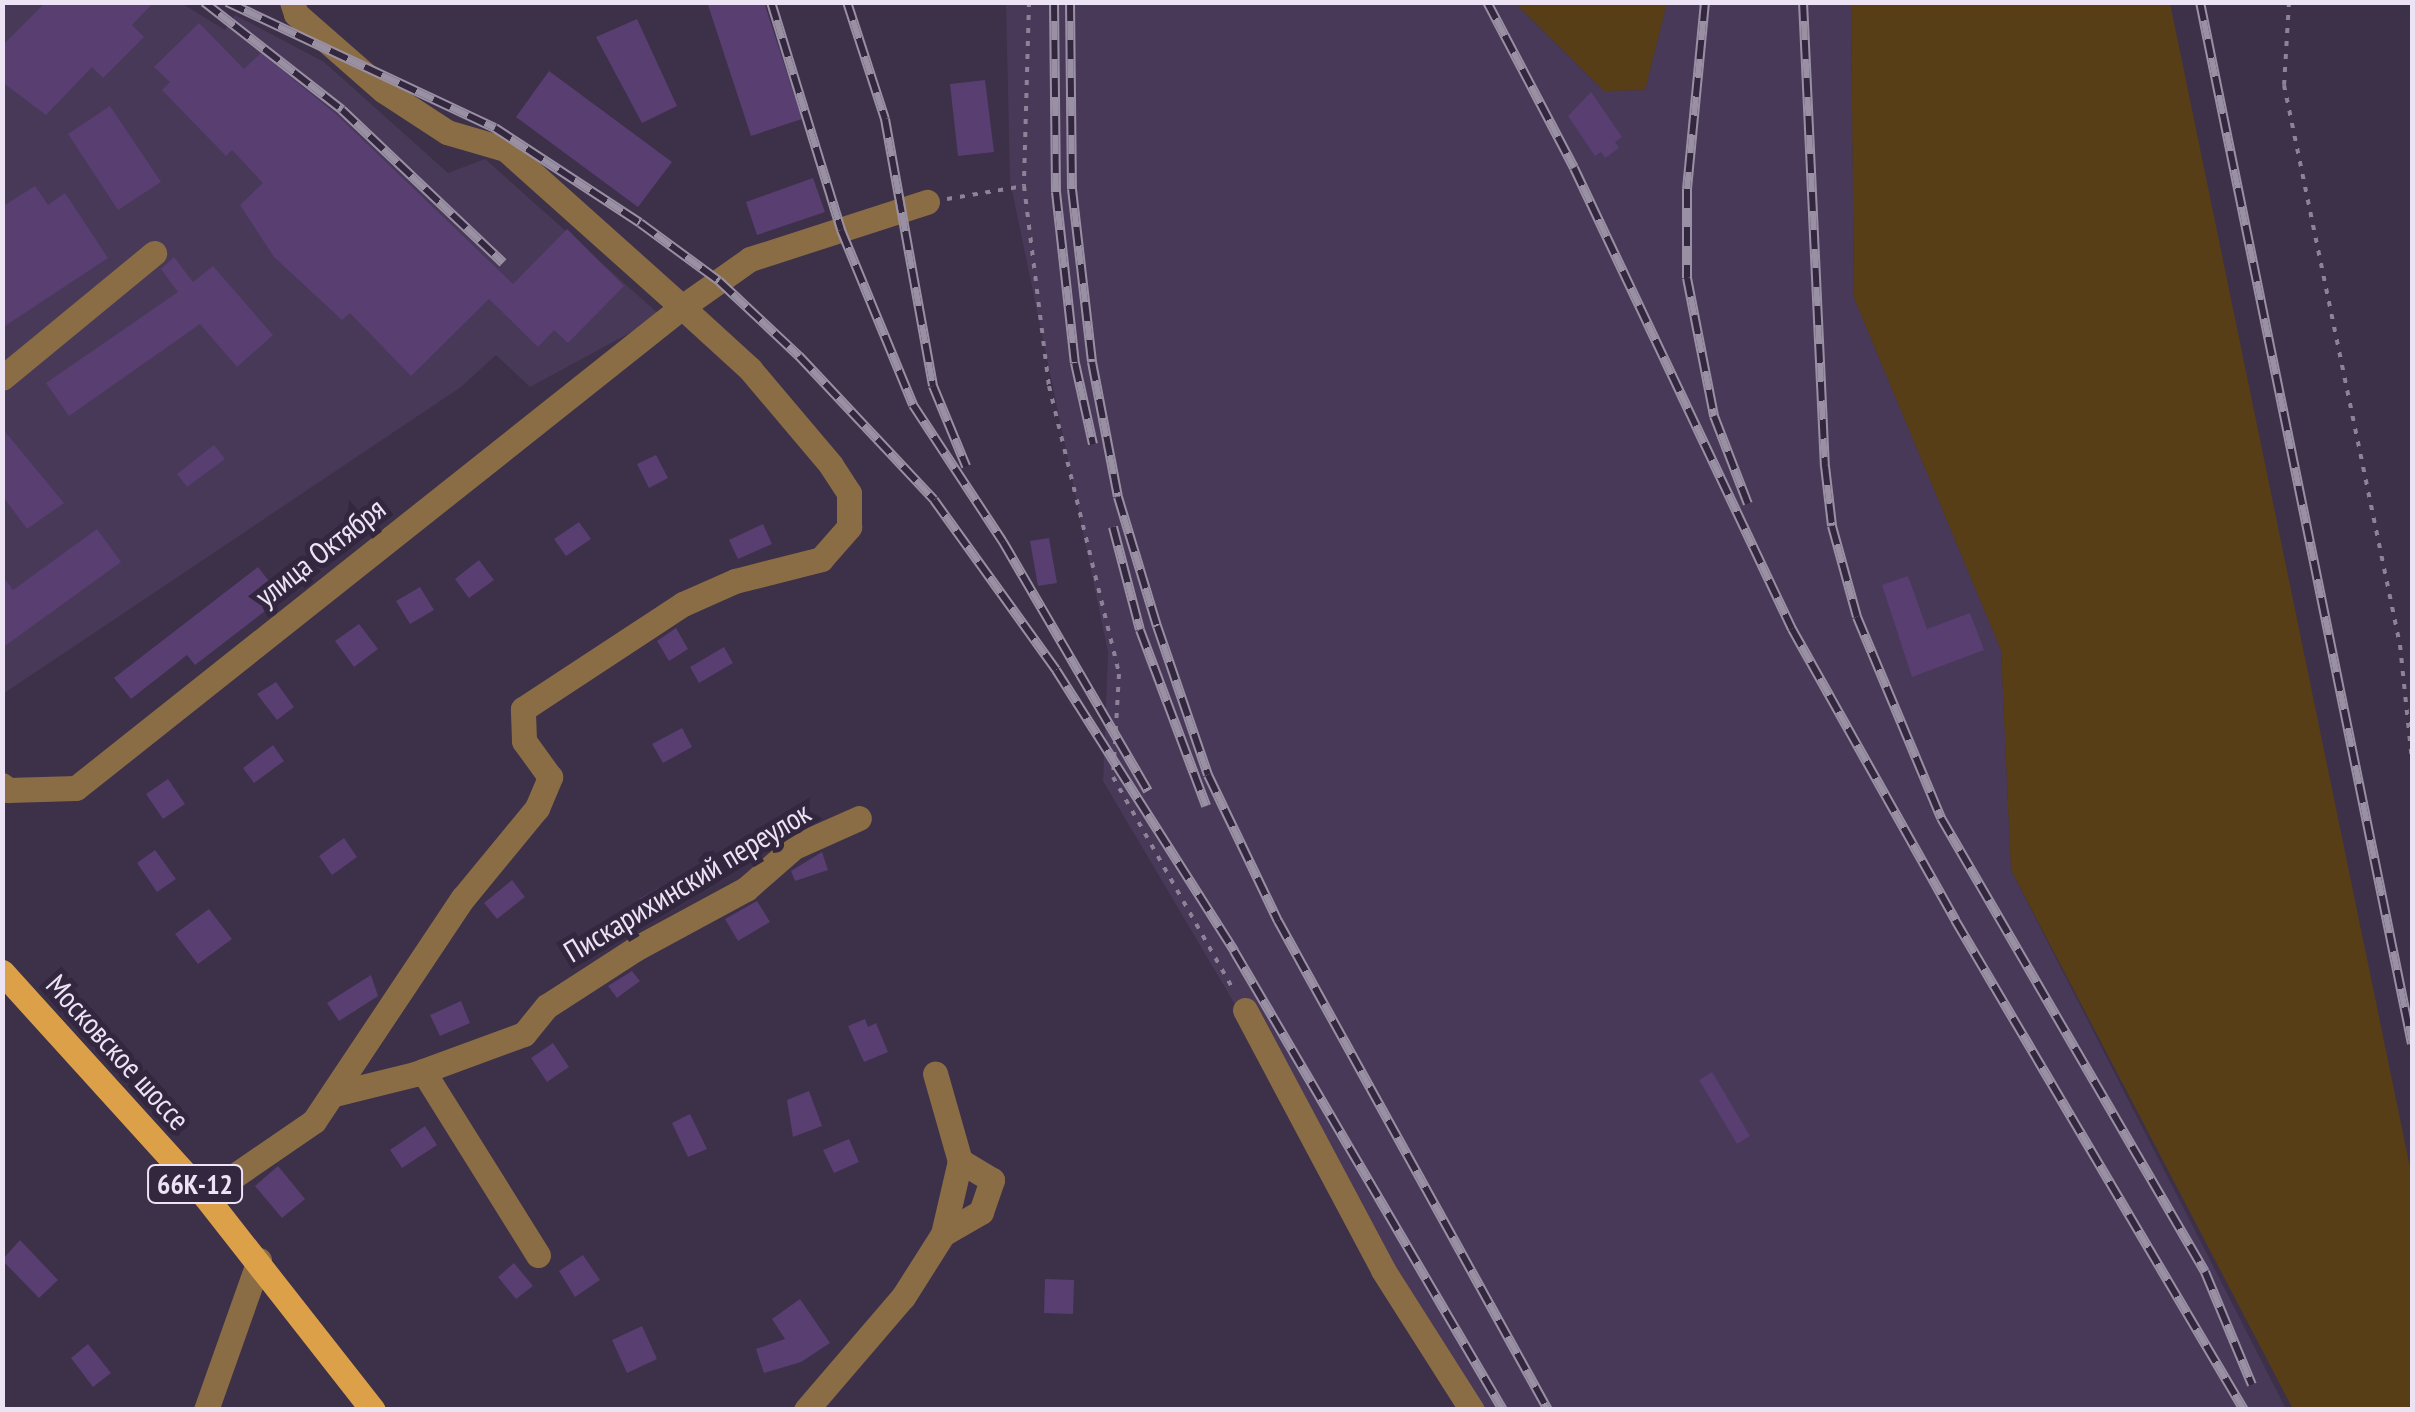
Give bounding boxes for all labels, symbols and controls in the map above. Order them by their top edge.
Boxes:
street label: улица Октября [248,490,392,614]
street label: Пискарихинский переулок [557,794,817,970]
street label: Московское шоссе [39,967,197,1137]
road number: 66К-12 [145,1161,245,1207]

